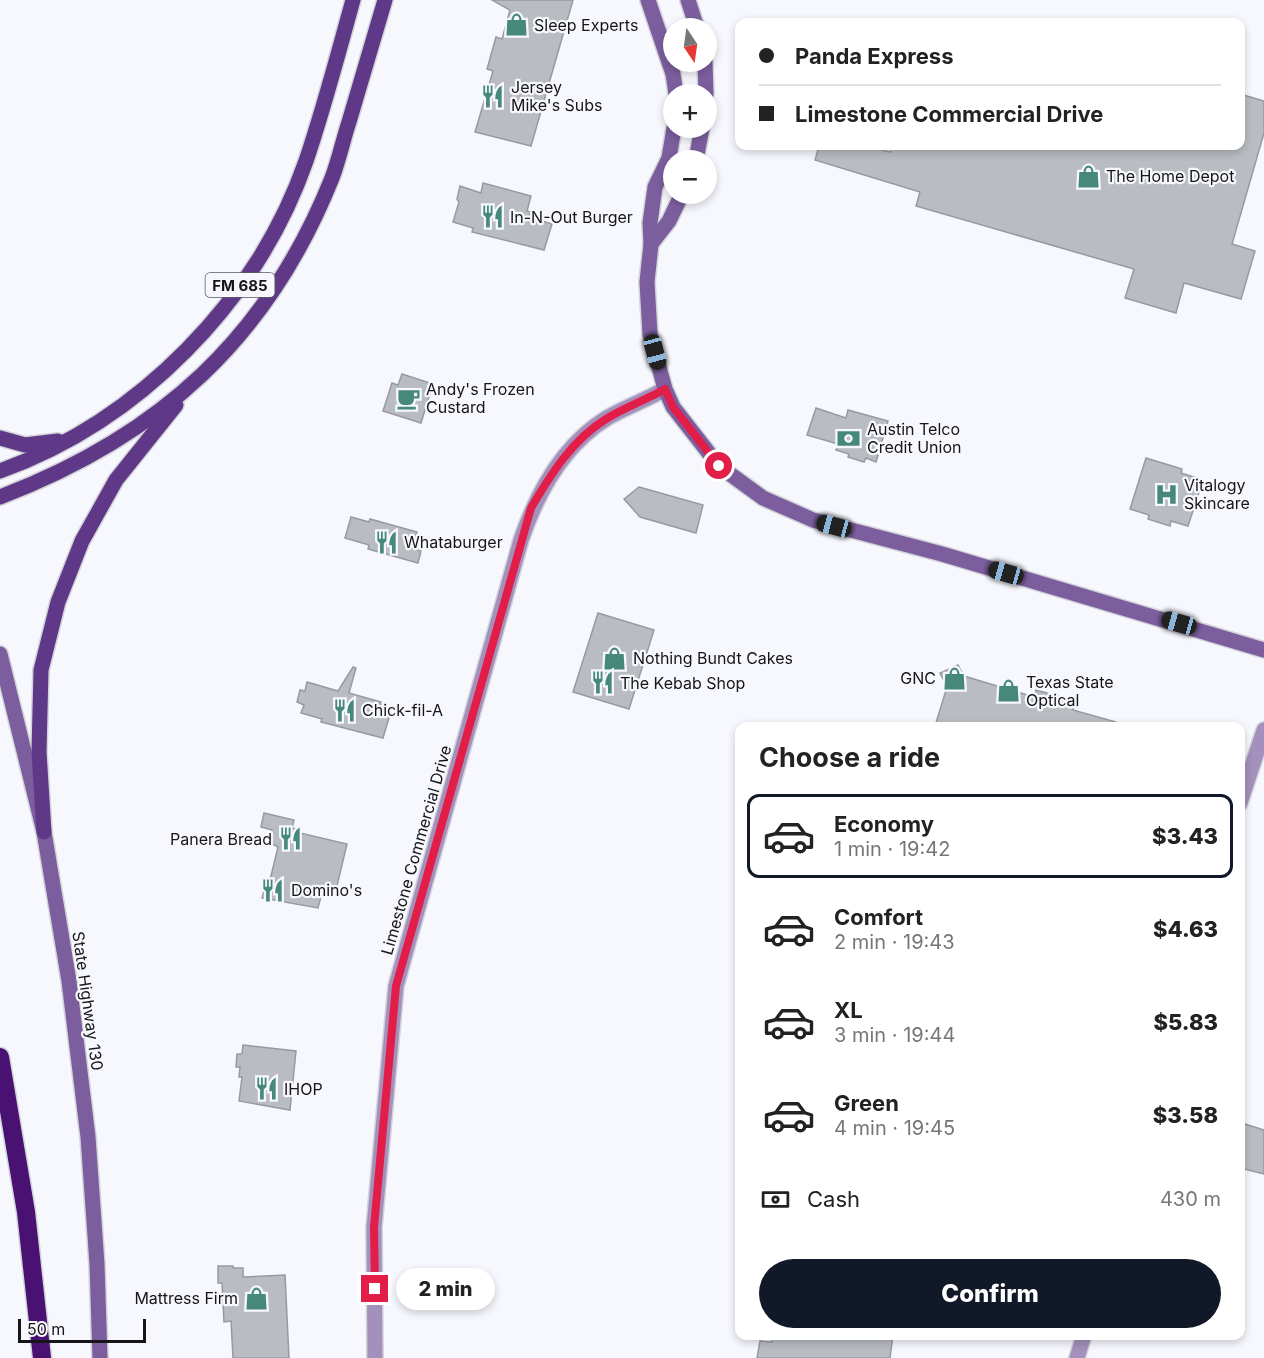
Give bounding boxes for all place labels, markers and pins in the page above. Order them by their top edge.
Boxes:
shop icon: Sleep Experts [503,12,529,38]
place label: Sleep Experts [534,15,638,35]
place label: Jersey Mike's Subs [511,77,603,115]
restaurant icon: Jersey Mike's Subs [480,83,506,109]
shop icon: The Home Depot [1075,163,1101,189]
place label: The Home Depot [1106,166,1234,186]
restaurant icon: In-N-Out Burger [479,204,505,230]
place label: In-N-Out Burger [510,207,633,227]
place label: Andy's Frozen Custard [426,379,535,417]
cafe icon: Andy's Frozen Custard [395,385,421,411]
place label: Austin Telco Credit Union [867,419,961,457]
bank icon: Austin Telco Credit Union [836,425,862,451]
place label: Vitalogy Skincare [1184,475,1250,513]
hospital icon: Vitalogy Skincare [1153,481,1179,507]
restaurant icon: Whataburger [373,529,399,555]
place label: Whataburger [404,532,503,552]
shop icon: Nothing Bundt Cakes [602,645,628,671]
place label: Nothing Bundt Cakes [633,648,793,668]
shop icon: GNC [941,665,967,691]
place label: GNC [900,668,936,688]
restaurant icon: The Kebab Shop [589,670,615,696]
place label: Texas State Optical [1026,672,1114,710]
place label: The Kebab Shop [620,673,745,693]
shop icon: Texas State Optical [995,678,1021,704]
restaurant icon: Chick-fil-A [331,697,357,723]
place label: Chick-fil-A [362,700,443,720]
restaurant icon: Panera Bread [277,826,303,852]
place label: Panera Bread [170,829,272,849]
restaurant icon: Domino's [260,877,286,903]
place label: Domino's [291,880,362,900]
restaurant icon: IHOP [253,1076,279,1102]
place label: IHOP [284,1079,323,1099]
shop icon: Mattress Firm [243,1285,269,1311]
place label: Mattress Firm [134,1288,238,1308]

